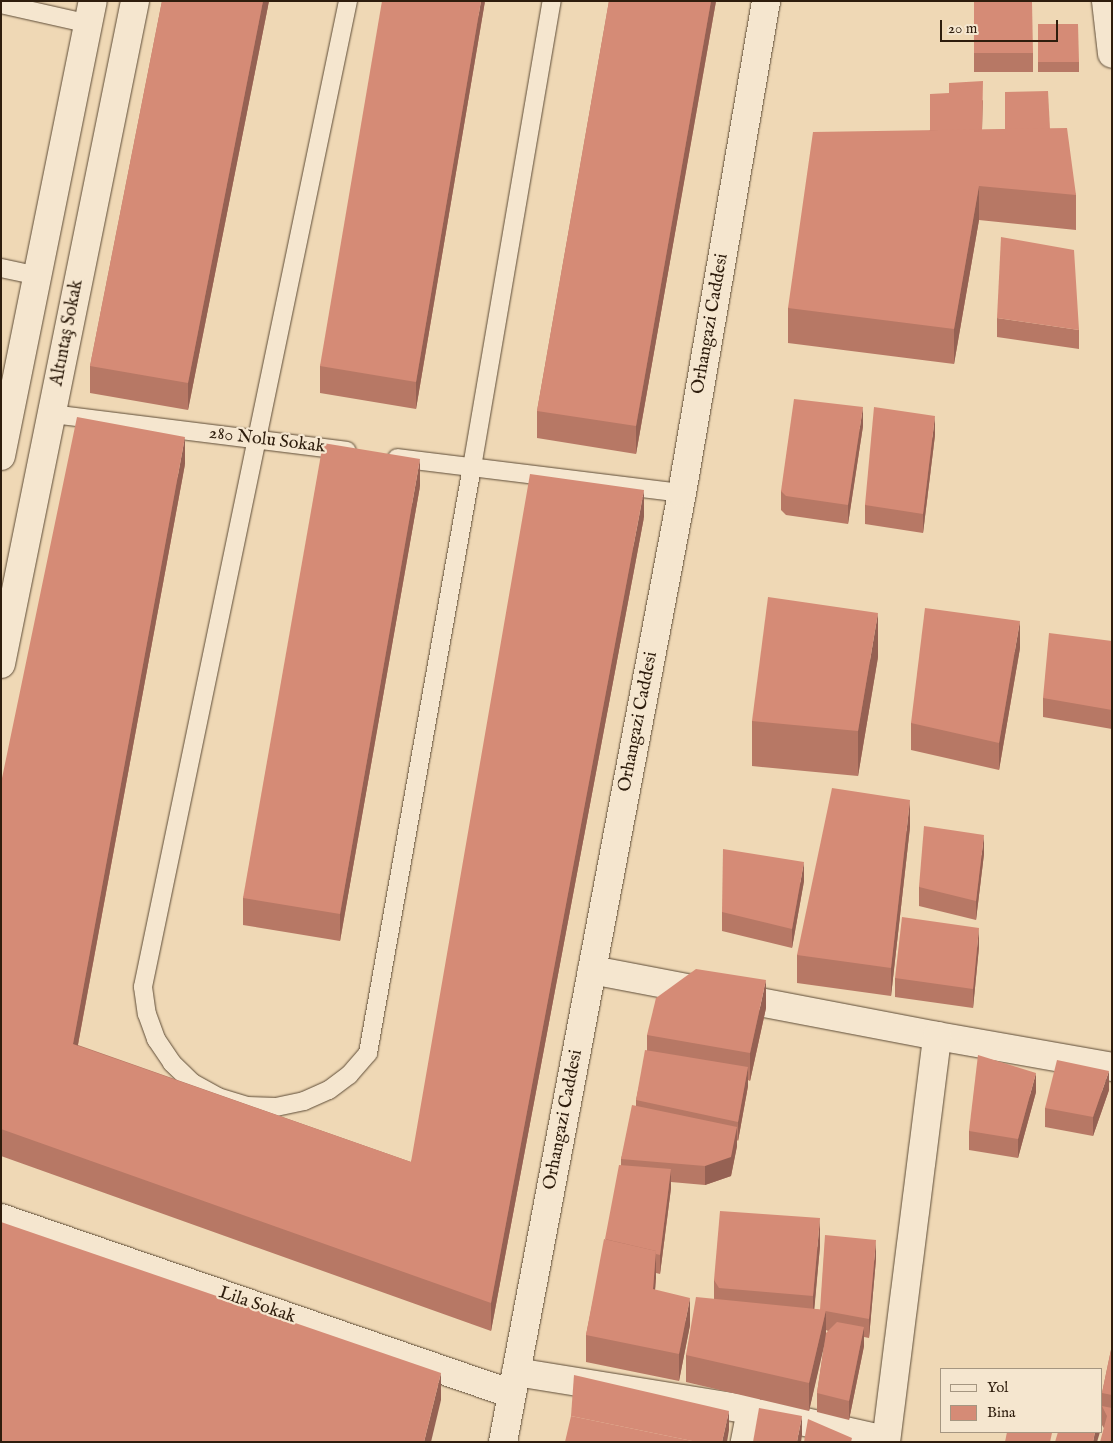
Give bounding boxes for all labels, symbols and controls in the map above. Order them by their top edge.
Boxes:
scale bar [943,10,1060,42]
text: 20 m [948,19,977,38]
street label: Orhangazi Caddesi [688,252,734,396]
street label: Altıntaş Sokak [47,278,89,388]
street label: 280 Nolu Sokak [208,423,326,459]
street label: Orhangazi Caddesi [615,650,663,794]
street label: Orhangazi Caddesi [540,1048,588,1192]
street label: Lila Sokak [216,1283,298,1329]
legend [940,1368,1103,1433]
text: Yol [987,1378,1008,1397]
text: Bina [987,1403,1015,1422]

